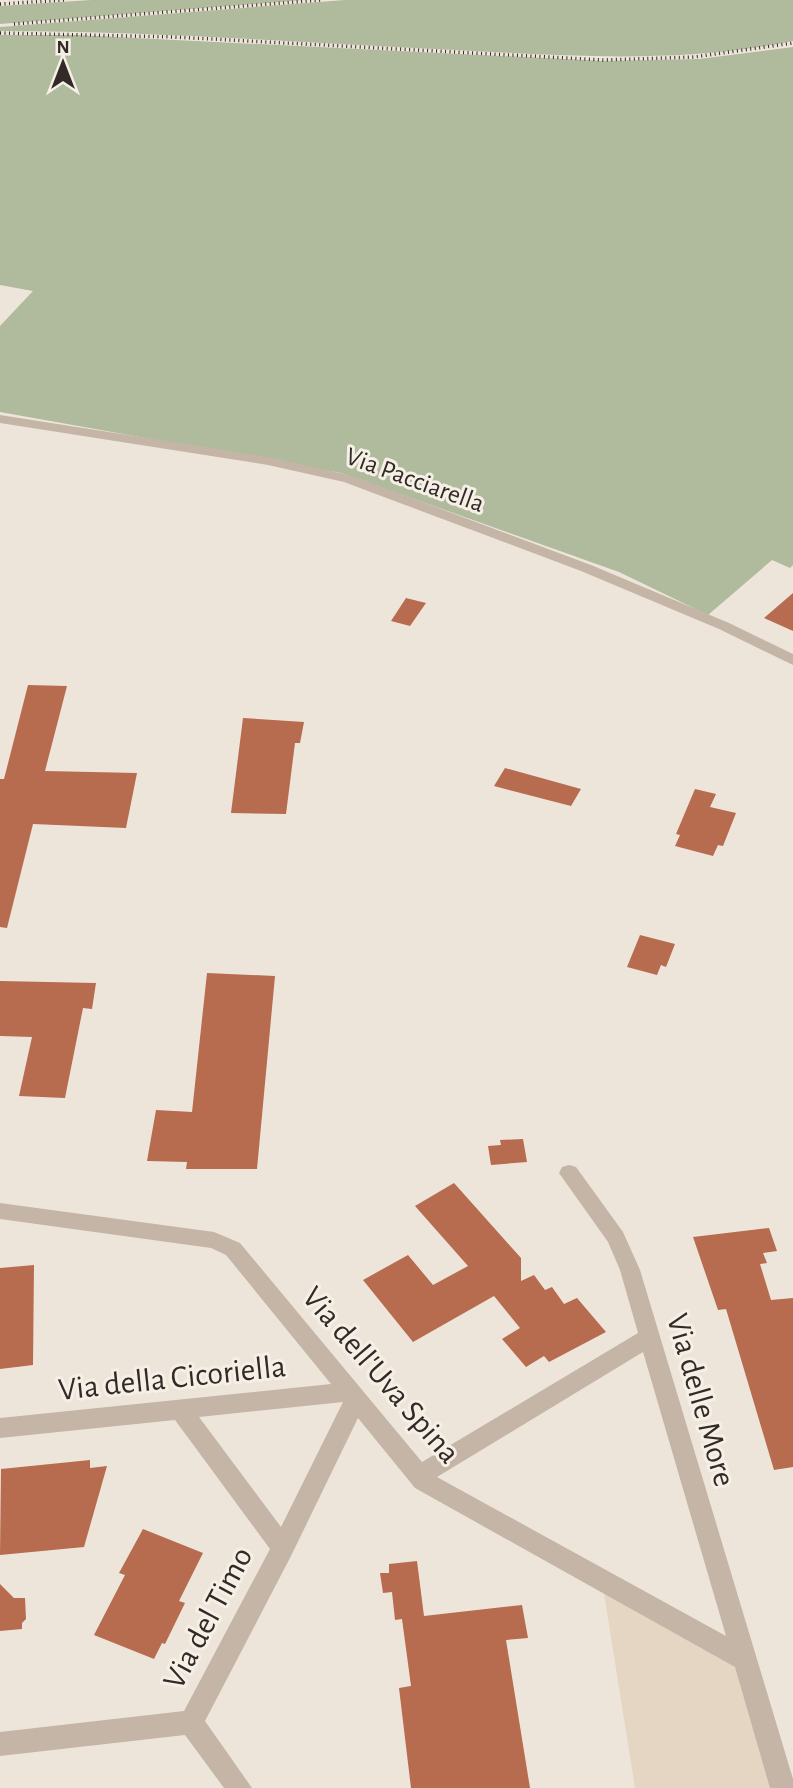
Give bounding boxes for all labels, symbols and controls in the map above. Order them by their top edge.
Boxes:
north arrow [28,28,98,98]
text: N [56,38,70,57]
street label: Via Pacciarella [342,443,488,517]
street label: Via dell'Uva Spina [296,1281,466,1469]
street label: Via delle More [661,1310,741,1490]
street label: Via della Cicoriella [57,1350,287,1406]
street label: Via del Timo [157,1542,259,1694]

